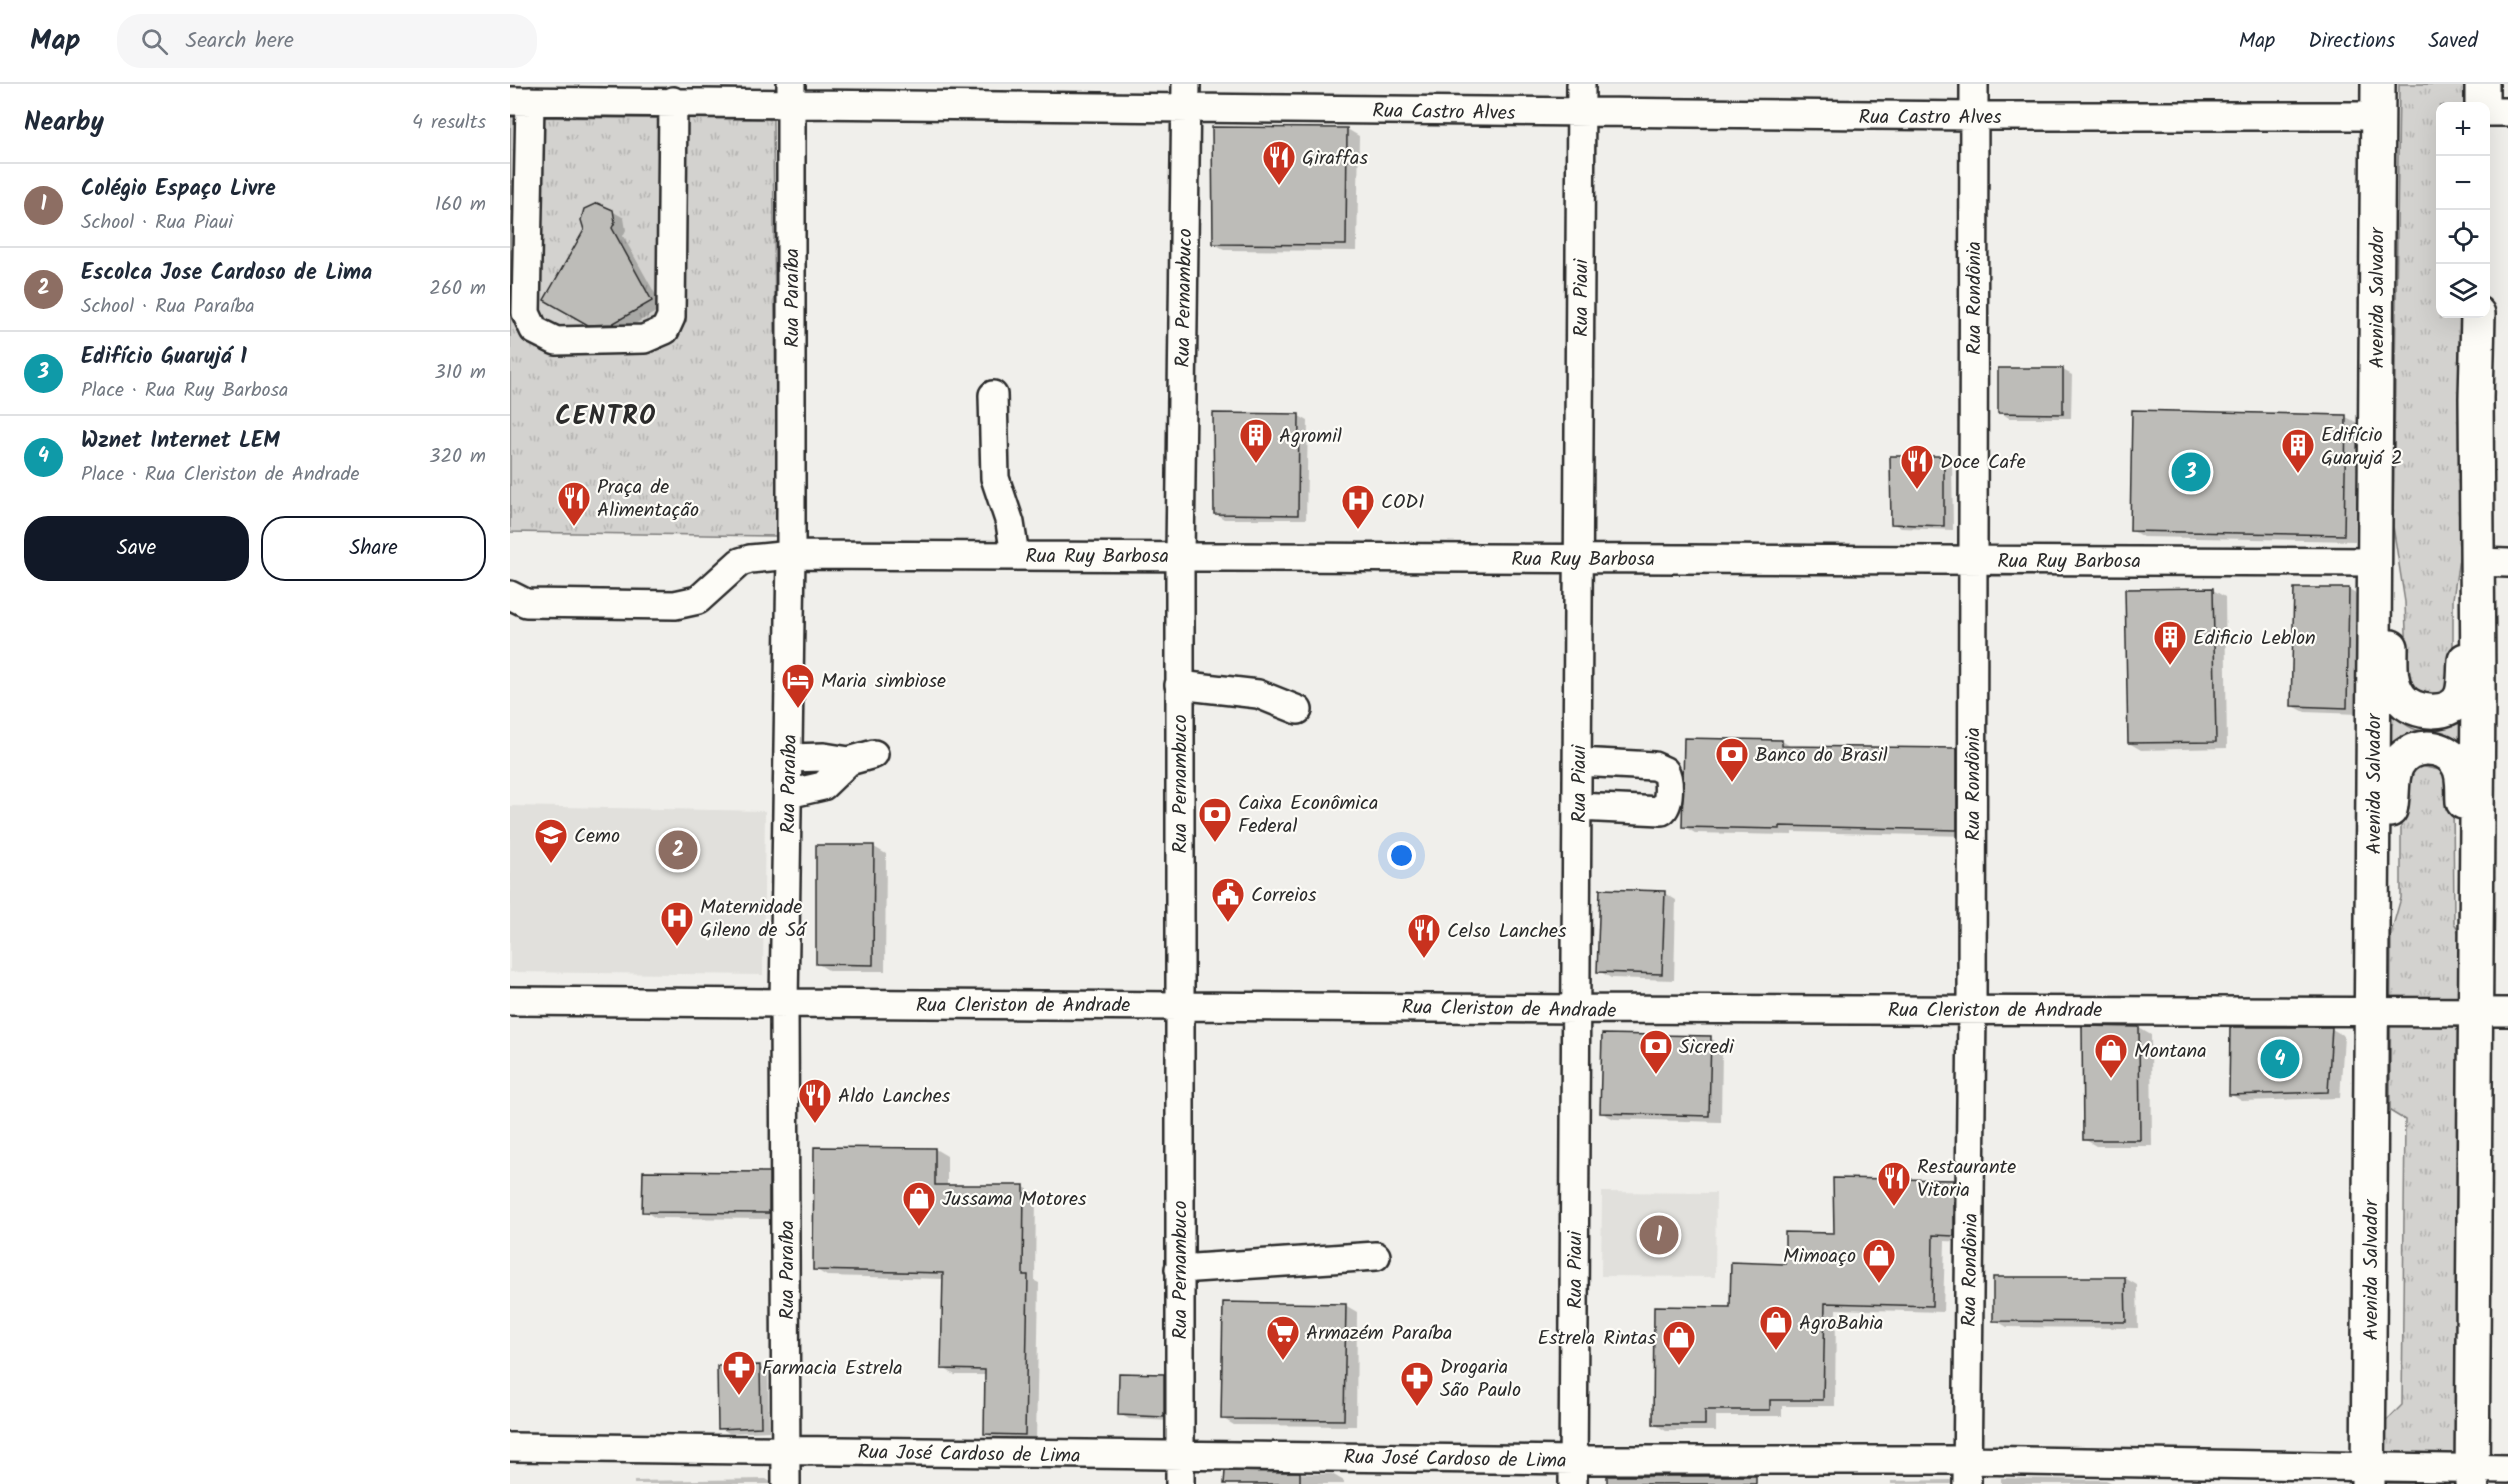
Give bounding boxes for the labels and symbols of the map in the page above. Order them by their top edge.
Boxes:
street label: Rua Castro Alves [1372,96,1516,130]
street label: Rua Castro Alves [1858,102,2002,134]
restaurant icon: Giraffas [1261,139,1297,186]
place label: Giraffas [1302,143,1368,175]
street label: Avenida Salvador [2362,226,2394,368]
street label: Rua Pernambuco [1168,228,1202,368]
street label: Rua Rondônia [1959,241,1991,355]
street label: Rua Paraíba [777,248,809,348]
street label: Rua Piaui [1566,258,1598,337]
district label: CENTRO [555,396,657,438]
building icon: Agromil [1238,417,1274,464]
place label: Edifício Guarujá 2 [2321,420,2403,475]
place label: Agromil [1279,421,1342,453]
building icon: Edifício Guarujá 2 [2280,427,2316,474]
restaurant icon: Doce Cafe [1899,443,1935,490]
place label: Doce Cafe [1940,447,2026,479]
pin: 3 [2172,450,2210,494]
place label: Praça de Alimentação [597,472,699,527]
restaurant icon: Praça de Alimentação [556,480,592,527]
hospital icon: CODI [1340,483,1376,530]
place label: CODI [1381,487,1424,519]
street label: Rua Ruy Barbosa [1025,541,1169,573]
street label: Rua Ruy Barbosa [1511,544,1655,576]
street label: Rua Ruy Barbosa [1997,546,2141,578]
building icon: Edificio Leblon [2152,619,2188,666]
place label: Edificio Leblon [2193,623,2316,655]
hotel icon: Maria simbiose [780,662,816,709]
place label: Maria simbiose [821,666,946,698]
street label: Avenida Salvador [2359,712,2391,854]
street label: Rua Pernambuco [1165,714,1197,854]
street label: Rua Rondônia [1958,727,1990,841]
street label: Rua Paraíba [773,734,807,834]
bank icon: Banco do Brasil [1714,736,1750,783]
place label: Banco do Brasil [1755,740,1888,772]
street label: Rua Piaui [1564,744,1596,823]
place label: Caixa Econômica Federal [1238,788,1378,843]
bank icon: Caixa Econômica Federal [1197,796,1233,843]
school or university icon: Cemo [533,817,569,864]
place label: Cemo [574,821,620,853]
pin: 2 [658,828,698,873]
your location [1387,841,1416,870]
public building icon: Correios [1210,876,1246,923]
place label: Correios [1251,880,1317,912]
place label: Maternidade Gileno de Sá [700,892,807,947]
hospital icon: Maternidade Gileno de Sá [659,900,695,947]
restaurant icon: Celso Lanches [1406,912,1442,959]
place label: Celso Lanches [1447,916,1567,948]
street label: Rua Cleriston de Andrade [916,990,1130,1022]
street label: Rua Cleriston de Andrade [1401,992,1617,1028]
street label: Rua Cleriston de Andrade [1888,995,2102,1027]
bank icon: Sicredi [1638,1028,1674,1075]
place label: Sicredi [1679,1032,1735,1064]
shop icon: Montana [2093,1032,2129,1079]
place label: Montana [2134,1036,2207,1068]
pin: 4 [2260,1036,2300,1082]
restaurant icon: Aldo Lanches [797,1077,833,1124]
place label: Aldo Lanches [838,1081,951,1113]
place label: Restaurante Vitoria [1917,1152,2016,1207]
restaurant icon: Restaurante Vitoria [1876,1160,1912,1207]
shop icon: Jussama Motores [901,1180,937,1227]
place label: Jussama Motores [942,1184,1087,1216]
street label: Avenida Salvador [2356,1198,2388,1340]
street label: Rua Pernambuco [1165,1200,1197,1340]
pin: 1 [1640,1212,1678,1258]
street label: Rua Rondônia [1954,1213,1988,1327]
street label: Rua Paraíba [772,1220,804,1320]
street label: Rua Piaui [1560,1230,1592,1309]
shop icon: Mimoaço [1861,1237,1897,1284]
place label: Mimoaço [1783,1241,1856,1273]
shop icon: AgroBahia [1758,1304,1794,1351]
place label: AgroBahia [1799,1308,1883,1340]
supermarket icon: Armazém Paraíba [1265,1314,1301,1361]
place label: Armazém Paraíba [1306,1318,1452,1350]
shop icon: Estrela Rintas [1661,1319,1697,1366]
place label: Estrela Rintas [1537,1323,1656,1355]
pharmacy icon: Farmacia Estrela [721,1349,757,1396]
place label: Drogaria São Paulo [1440,1352,1521,1407]
place label: Farmacia Estrela [762,1353,903,1385]
pharmacy icon: Drogaria São Paulo [1399,1360,1435,1407]
street label: Rua José Cardoso de Lima [857,1437,1081,1473]
street label: Rua José Cardoso de Lima [1343,1442,1567,1478]

